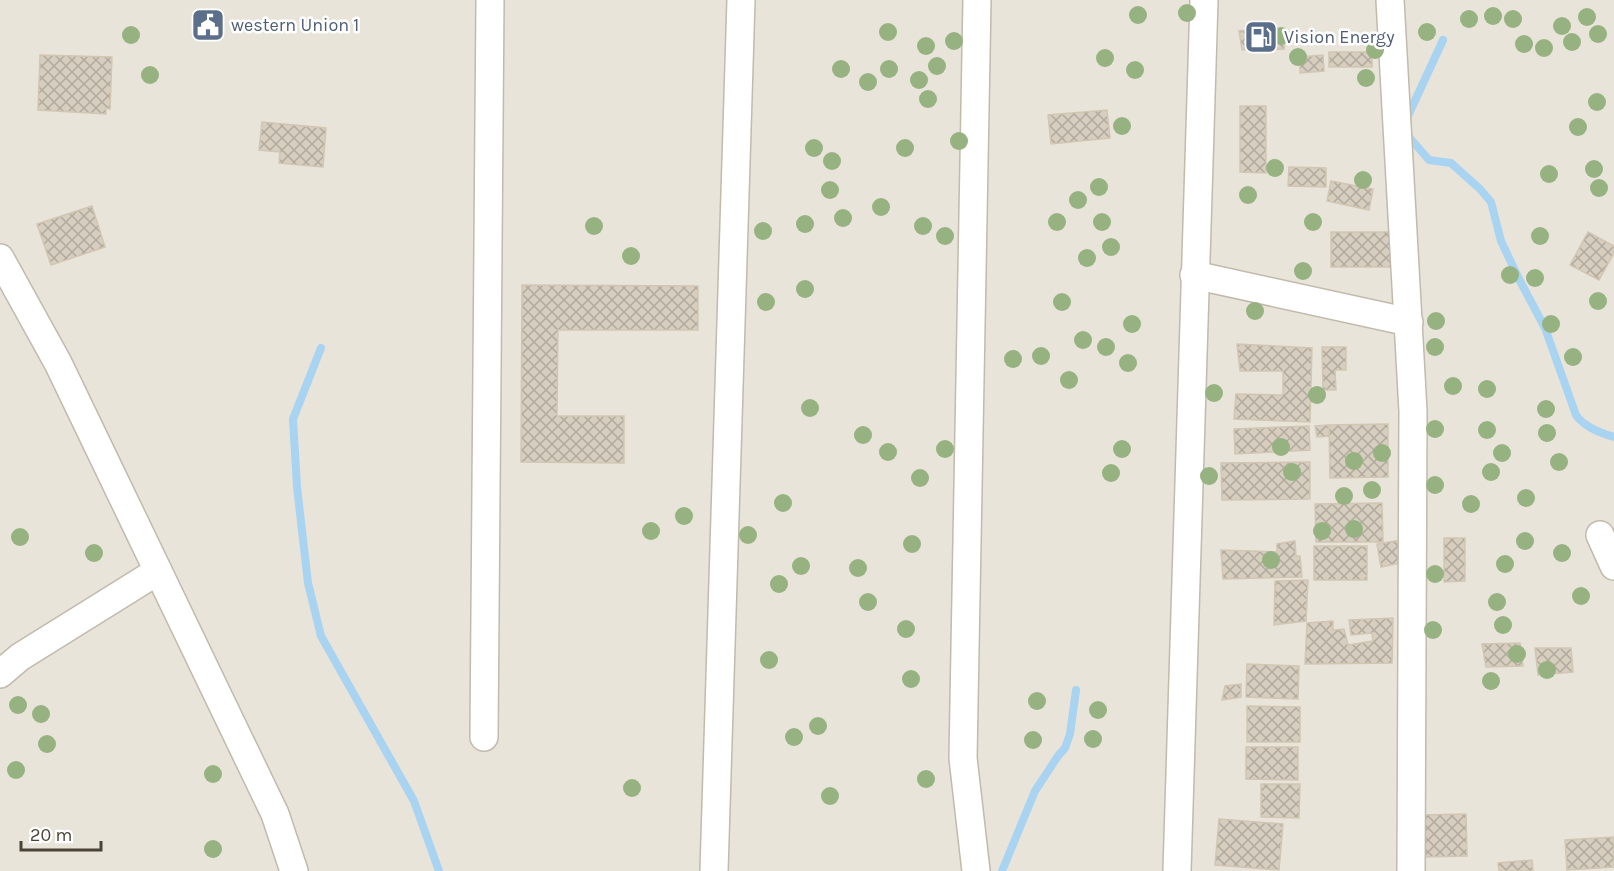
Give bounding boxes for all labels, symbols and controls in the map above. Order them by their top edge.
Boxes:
public building icon: western Union 1 [190,7,226,43]
place label: western Union 1 [231,14,359,36]
fuel station icon: Vision Energy [1243,19,1279,55]
place label: Vision Energy [1284,26,1395,48]
scale bar [21,814,100,852]
text: 20 m [30,824,72,846]

